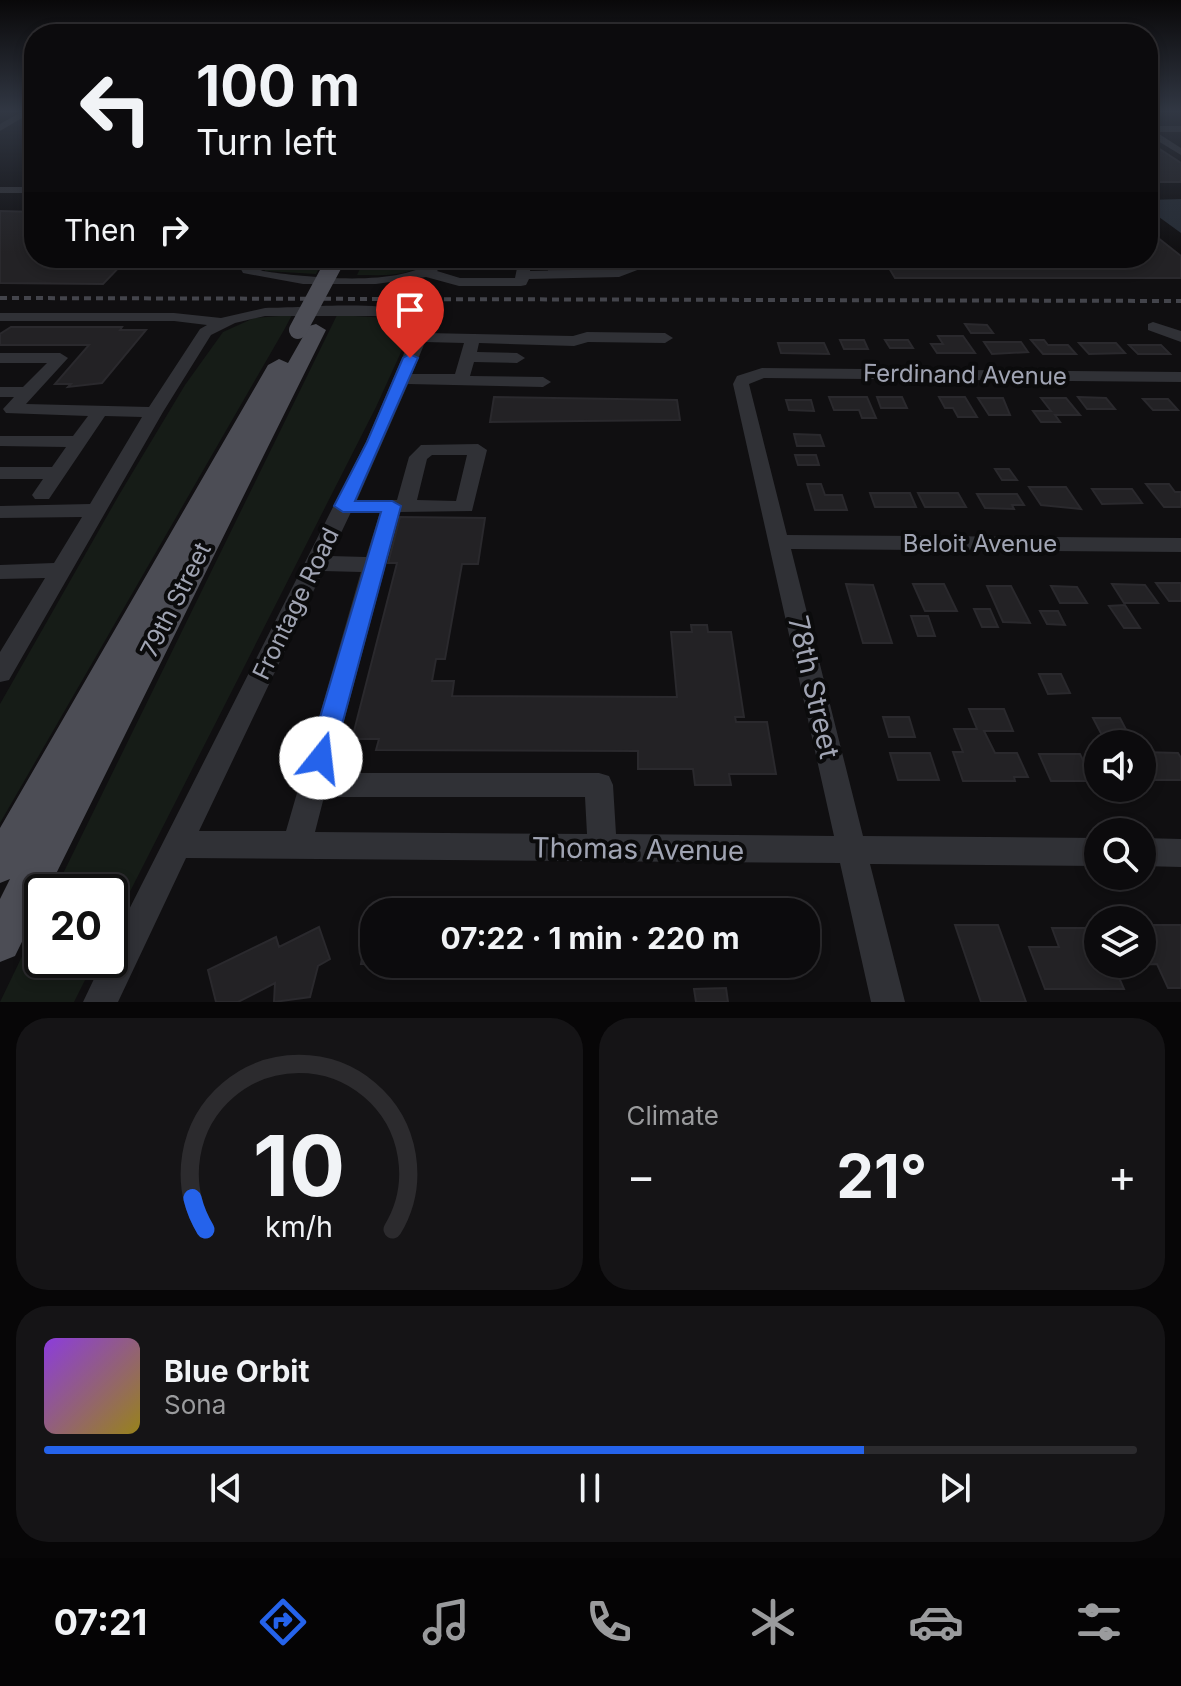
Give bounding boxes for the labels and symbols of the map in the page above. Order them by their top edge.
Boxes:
pin [376,276,444,358]
street label: Ferdinand Avenue [863,358,1067,391]
street label: Frontage Road [246,523,345,684]
street label: Beloit Avenue [903,529,1057,558]
street label: 79th Street [134,537,217,662]
street label: 78th Street [781,612,847,762]
position arrow [279,716,363,800]
street label: Thomas Avenue [531,830,745,868]
speed limit sign: 20 [24,874,128,978]

